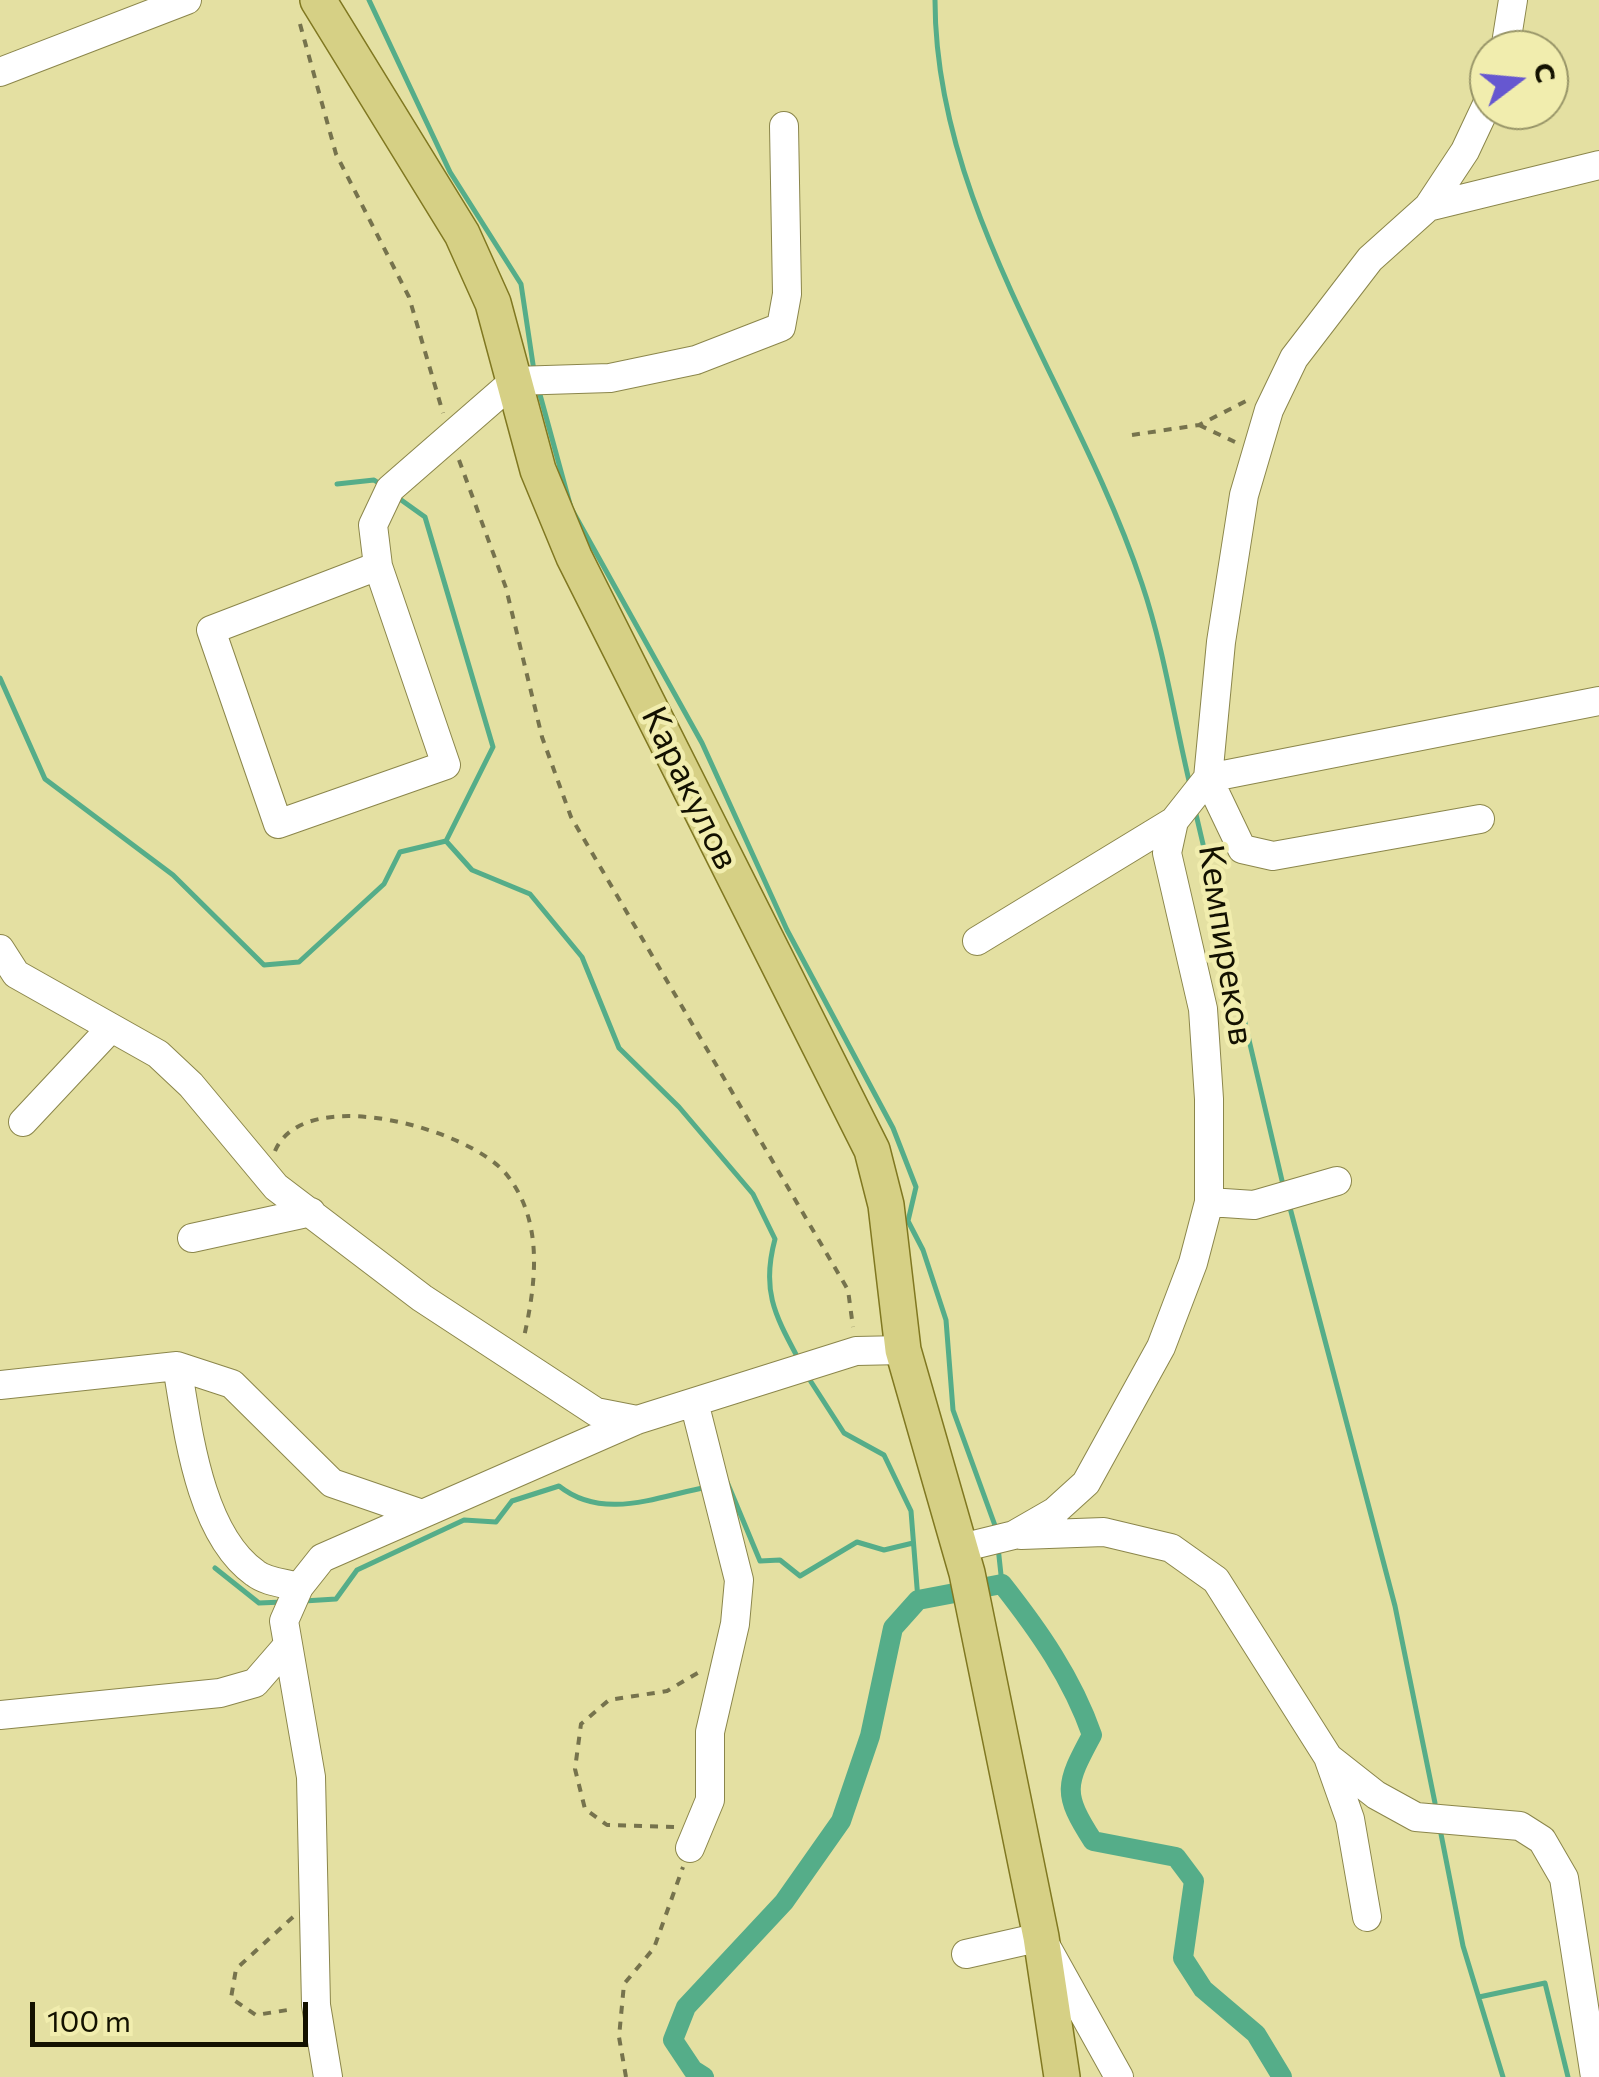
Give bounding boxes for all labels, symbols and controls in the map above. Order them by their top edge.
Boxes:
north arrow [1469,30,1569,130]
text: С [1527,58,1565,86]
street label: Каракулов [633,700,747,876]
street label: Кемпиреков [1189,842,1263,1048]
scale bar [35,1982,312,2044]
text: 100 m [47,2001,131,2038]

